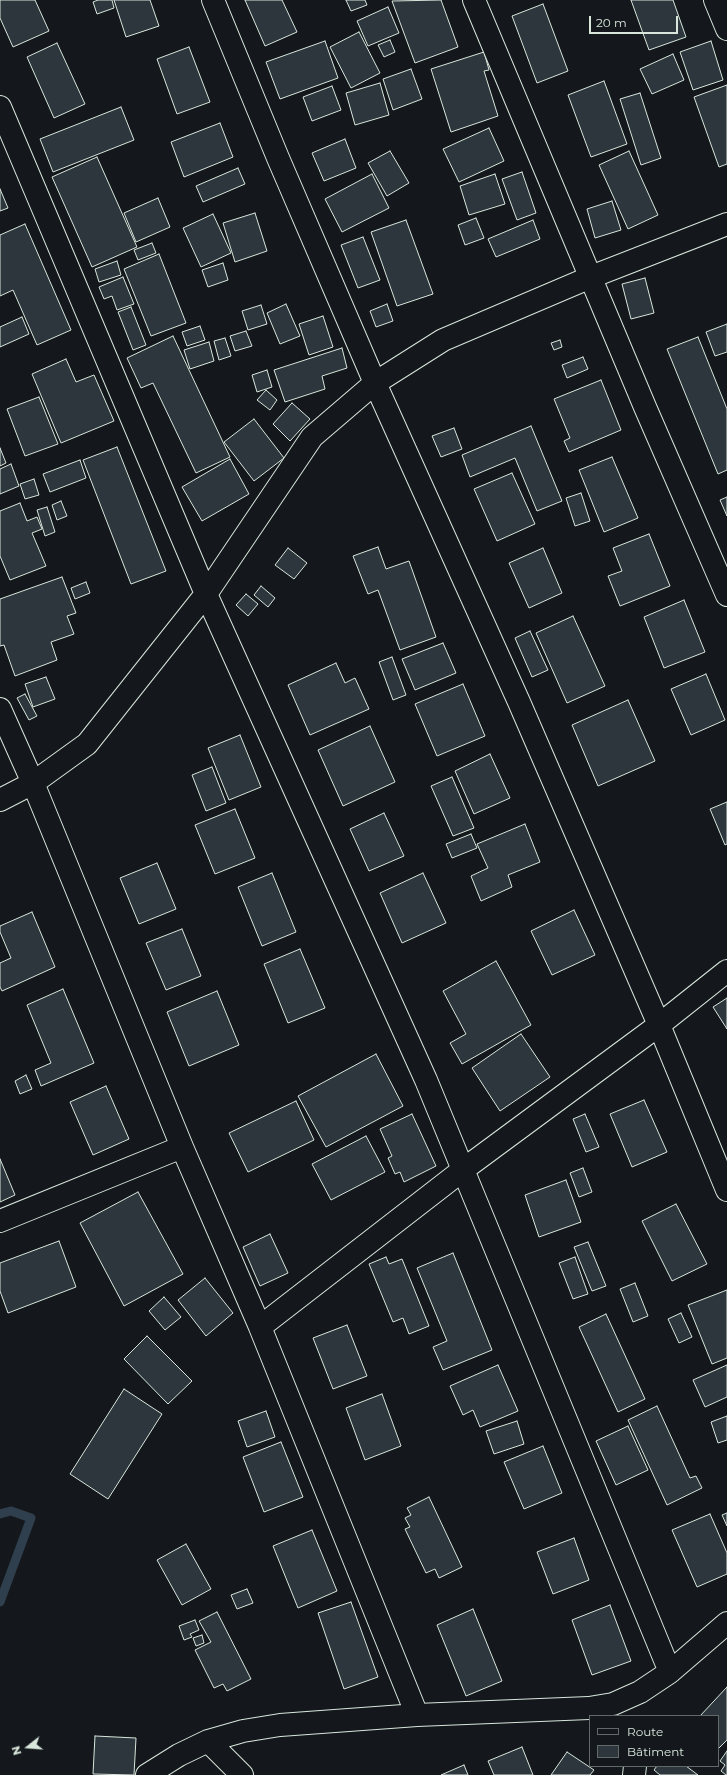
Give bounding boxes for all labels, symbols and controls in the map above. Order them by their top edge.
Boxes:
scale bar [591,8,680,34]
text: 20 m [596,15,627,30]
legend [589,1715,719,1767]
text: Route [627,1724,663,1739]
north arrow [8,1727,48,1767]
text: N [9,1744,25,1757]
text: Bâtiment [627,1744,684,1759]

